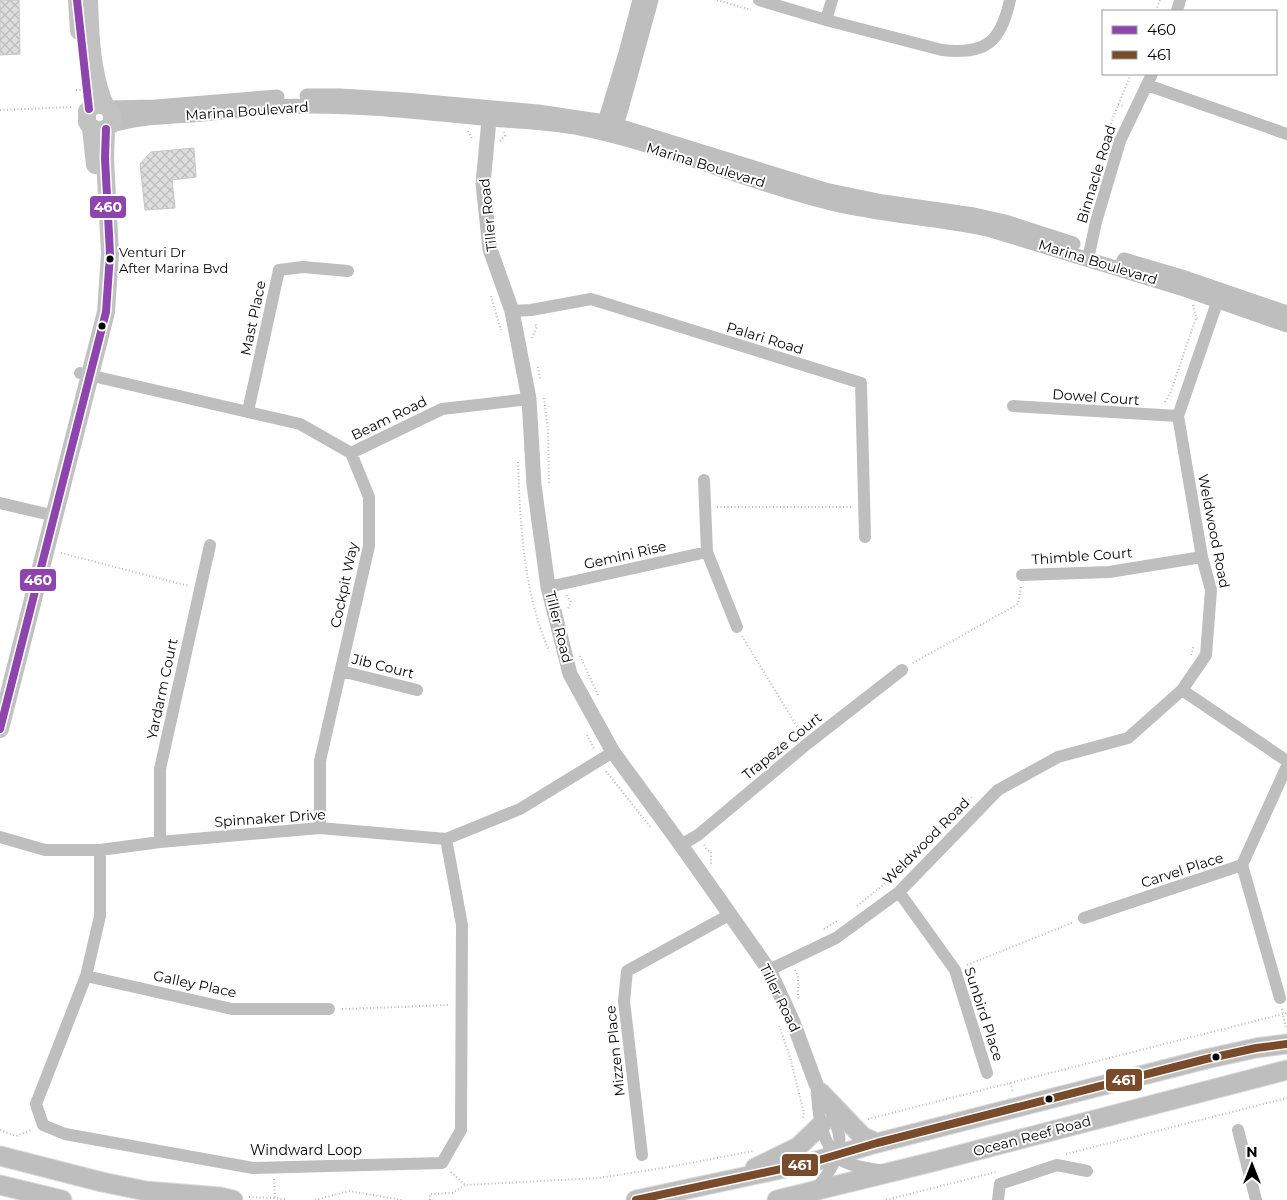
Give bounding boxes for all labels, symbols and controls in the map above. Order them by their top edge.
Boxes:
legend [1102,10,1277,75]
text: 460 [1147,20,1176,39]
text: 461 [1147,45,1171,64]
street label: Marina Boulevard [185,98,309,124]
street label: Binnacle Road [1073,123,1119,225]
street label: Marina Boulevard [644,138,768,192]
street label: Tiller Road [475,177,501,253]
line badge: 460 [89,195,127,219]
text: 460 [94,198,122,216]
street label: Marina Boulevard [1036,235,1160,289]
place label: Venturi Dr After Marina Bvd [119,244,228,276]
marker: Venturi Dr After Marina Bvd [105,254,115,264]
street label: Mast Place [236,279,270,357]
street label: Palari Road [724,318,806,358]
unlabelled marker [97,321,107,331]
street label: Dowel Court [1052,385,1141,409]
street label: Beam Road [348,392,430,444]
street label: Weldwood Road [1194,472,1234,590]
street label: Gemini Rise [582,537,668,573]
street label: Cockpit Way [326,540,362,630]
street label: Thimble Court [1031,543,1133,568]
line badge: 460 [19,568,57,592]
text: 460 [24,571,52,589]
street label: Tiller Road [541,589,577,665]
street label: Yardarm Court [143,637,182,741]
street label: Jib Court [349,649,416,682]
street label: Trapeze Court [738,708,826,784]
street label: Weldwood Road [879,794,973,888]
street label: Spinnaker Drive [214,805,326,831]
street label: Carvel Place [1139,848,1225,892]
street label: Tiller Road [756,961,804,1035]
street label: Sunbird Place [960,965,1008,1063]
street label: Galley Place [152,966,238,1002]
street label: Mizzen Place [601,1005,629,1097]
unlabelled marker [1211,1052,1221,1062]
line badge: 461 [1105,1068,1143,1092]
text: 461 [1112,1071,1136,1089]
unlabelled marker [1044,1094,1054,1104]
street label: Ocean Reef Road [971,1112,1093,1160]
north arrow [1227,1140,1277,1190]
street label: Windward Loop [250,1141,362,1159]
text: N [1246,1143,1258,1161]
line badge: 461 [781,1153,819,1177]
text: 461 [788,1156,812,1174]

